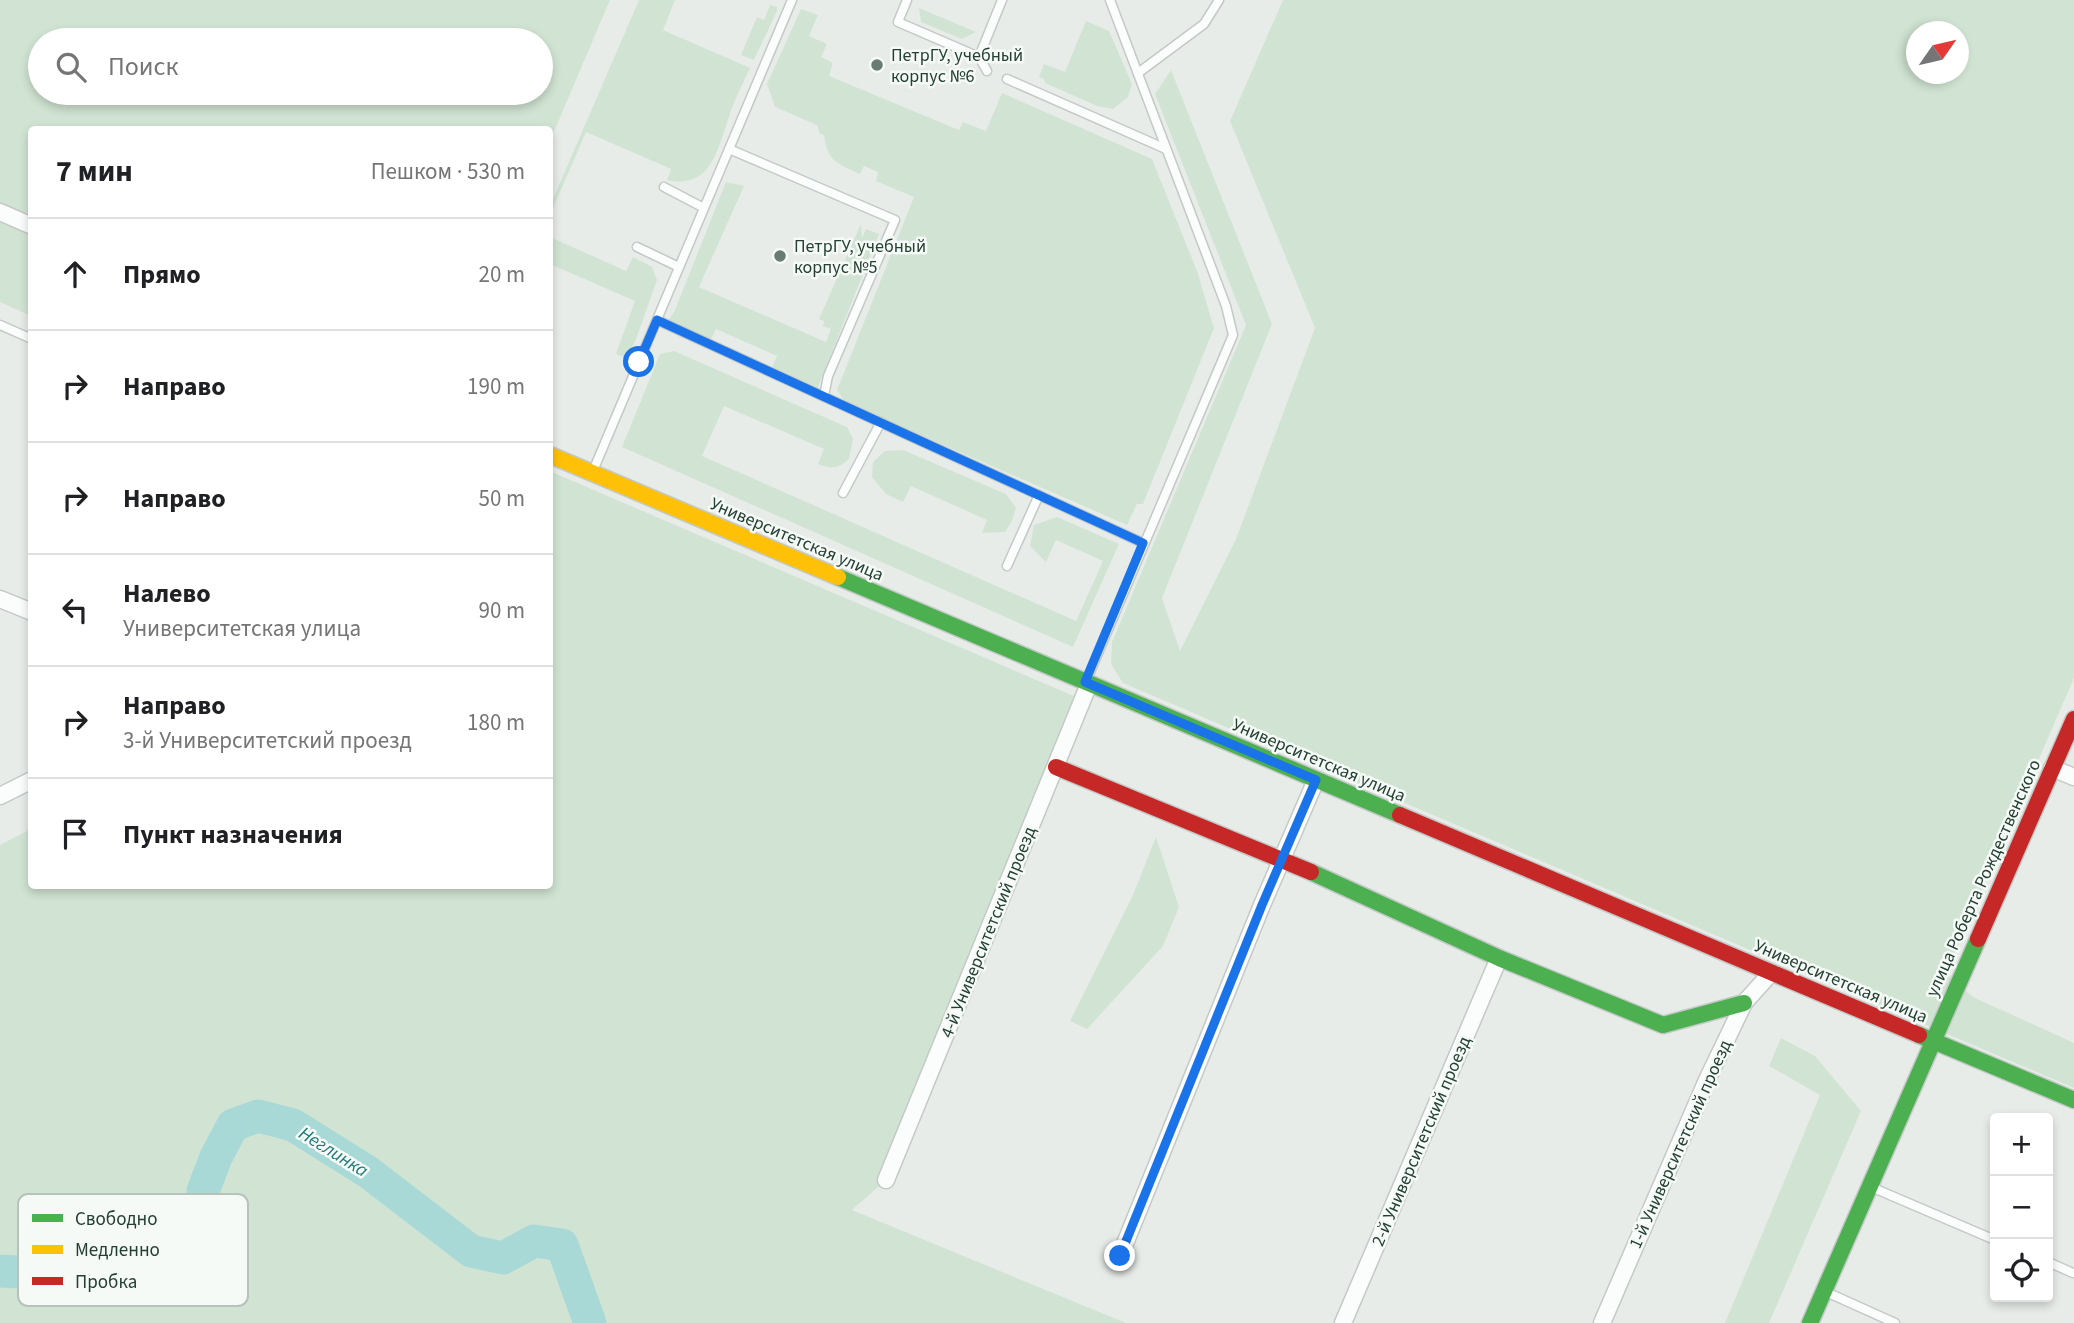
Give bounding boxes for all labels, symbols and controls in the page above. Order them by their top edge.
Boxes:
north arrow [1906,21,1969,84]
search box [28,28,553,105]
place label: ПетрГУ, учебный корпус №6 [891,43,1023,89]
icon: search [52,48,90,86]
text: Поиск [108,48,178,85]
marker: ПетрГУ, учебный корпус №6 [869,57,885,73]
text: 7 мин [56,150,133,193]
text: Пешком · 530 m [371,155,525,188]
place label: ПетрГУ, учебный корпус №5 [794,234,926,280]
marker: ПетрГУ, учебный корпус №5 [772,248,788,264]
icon: ahead [56,255,94,293]
text: Прямо [123,256,201,293]
text: 20 m [478,258,525,291]
route start [623,346,654,377]
icon: right [56,367,94,405]
text: Направо [123,368,226,405]
text: 190 m [467,370,525,403]
icon: right [56,479,94,517]
text: Направо [123,480,226,517]
text: 50 m [478,482,525,515]
street label: Университетская улица [706,492,887,587]
text: Налево [123,575,211,612]
icon: left [56,591,94,629]
text: 90 m [478,594,525,627]
text: Университетская улица [123,612,361,645]
text: Направо [123,687,226,724]
icon: right [56,703,94,741]
text: 180 m [467,706,525,739]
street label: Университетская улица [1228,713,1409,808]
text: 3-й Университетский проезд [123,724,412,757]
street label: улица Роберта Рождественского [1920,756,2047,1001]
icon: arrive [56,815,94,853]
text: Пункт назначения [123,816,343,853]
street label: 4-й Университетский проезд [935,822,1043,1042]
street label: Университетская улица [1750,934,1931,1029]
street label: 2-й Университетский проезд [1366,1032,1477,1250]
street label: 1-й Университетский проезд [1623,1035,1738,1253]
map controls [1990,1113,2053,1302]
button: + [1990,1113,2053,1176]
water label: Неглинка [293,1120,373,1184]
button: − [1990,1176,2053,1239]
legend [18,1194,248,1306]
text: Свободно [75,1206,158,1233]
text: Медленно [75,1237,160,1264]
button: locate [1990,1239,2053,1302]
route end [1104,1240,1135,1271]
text: Пробка [75,1269,137,1296]

